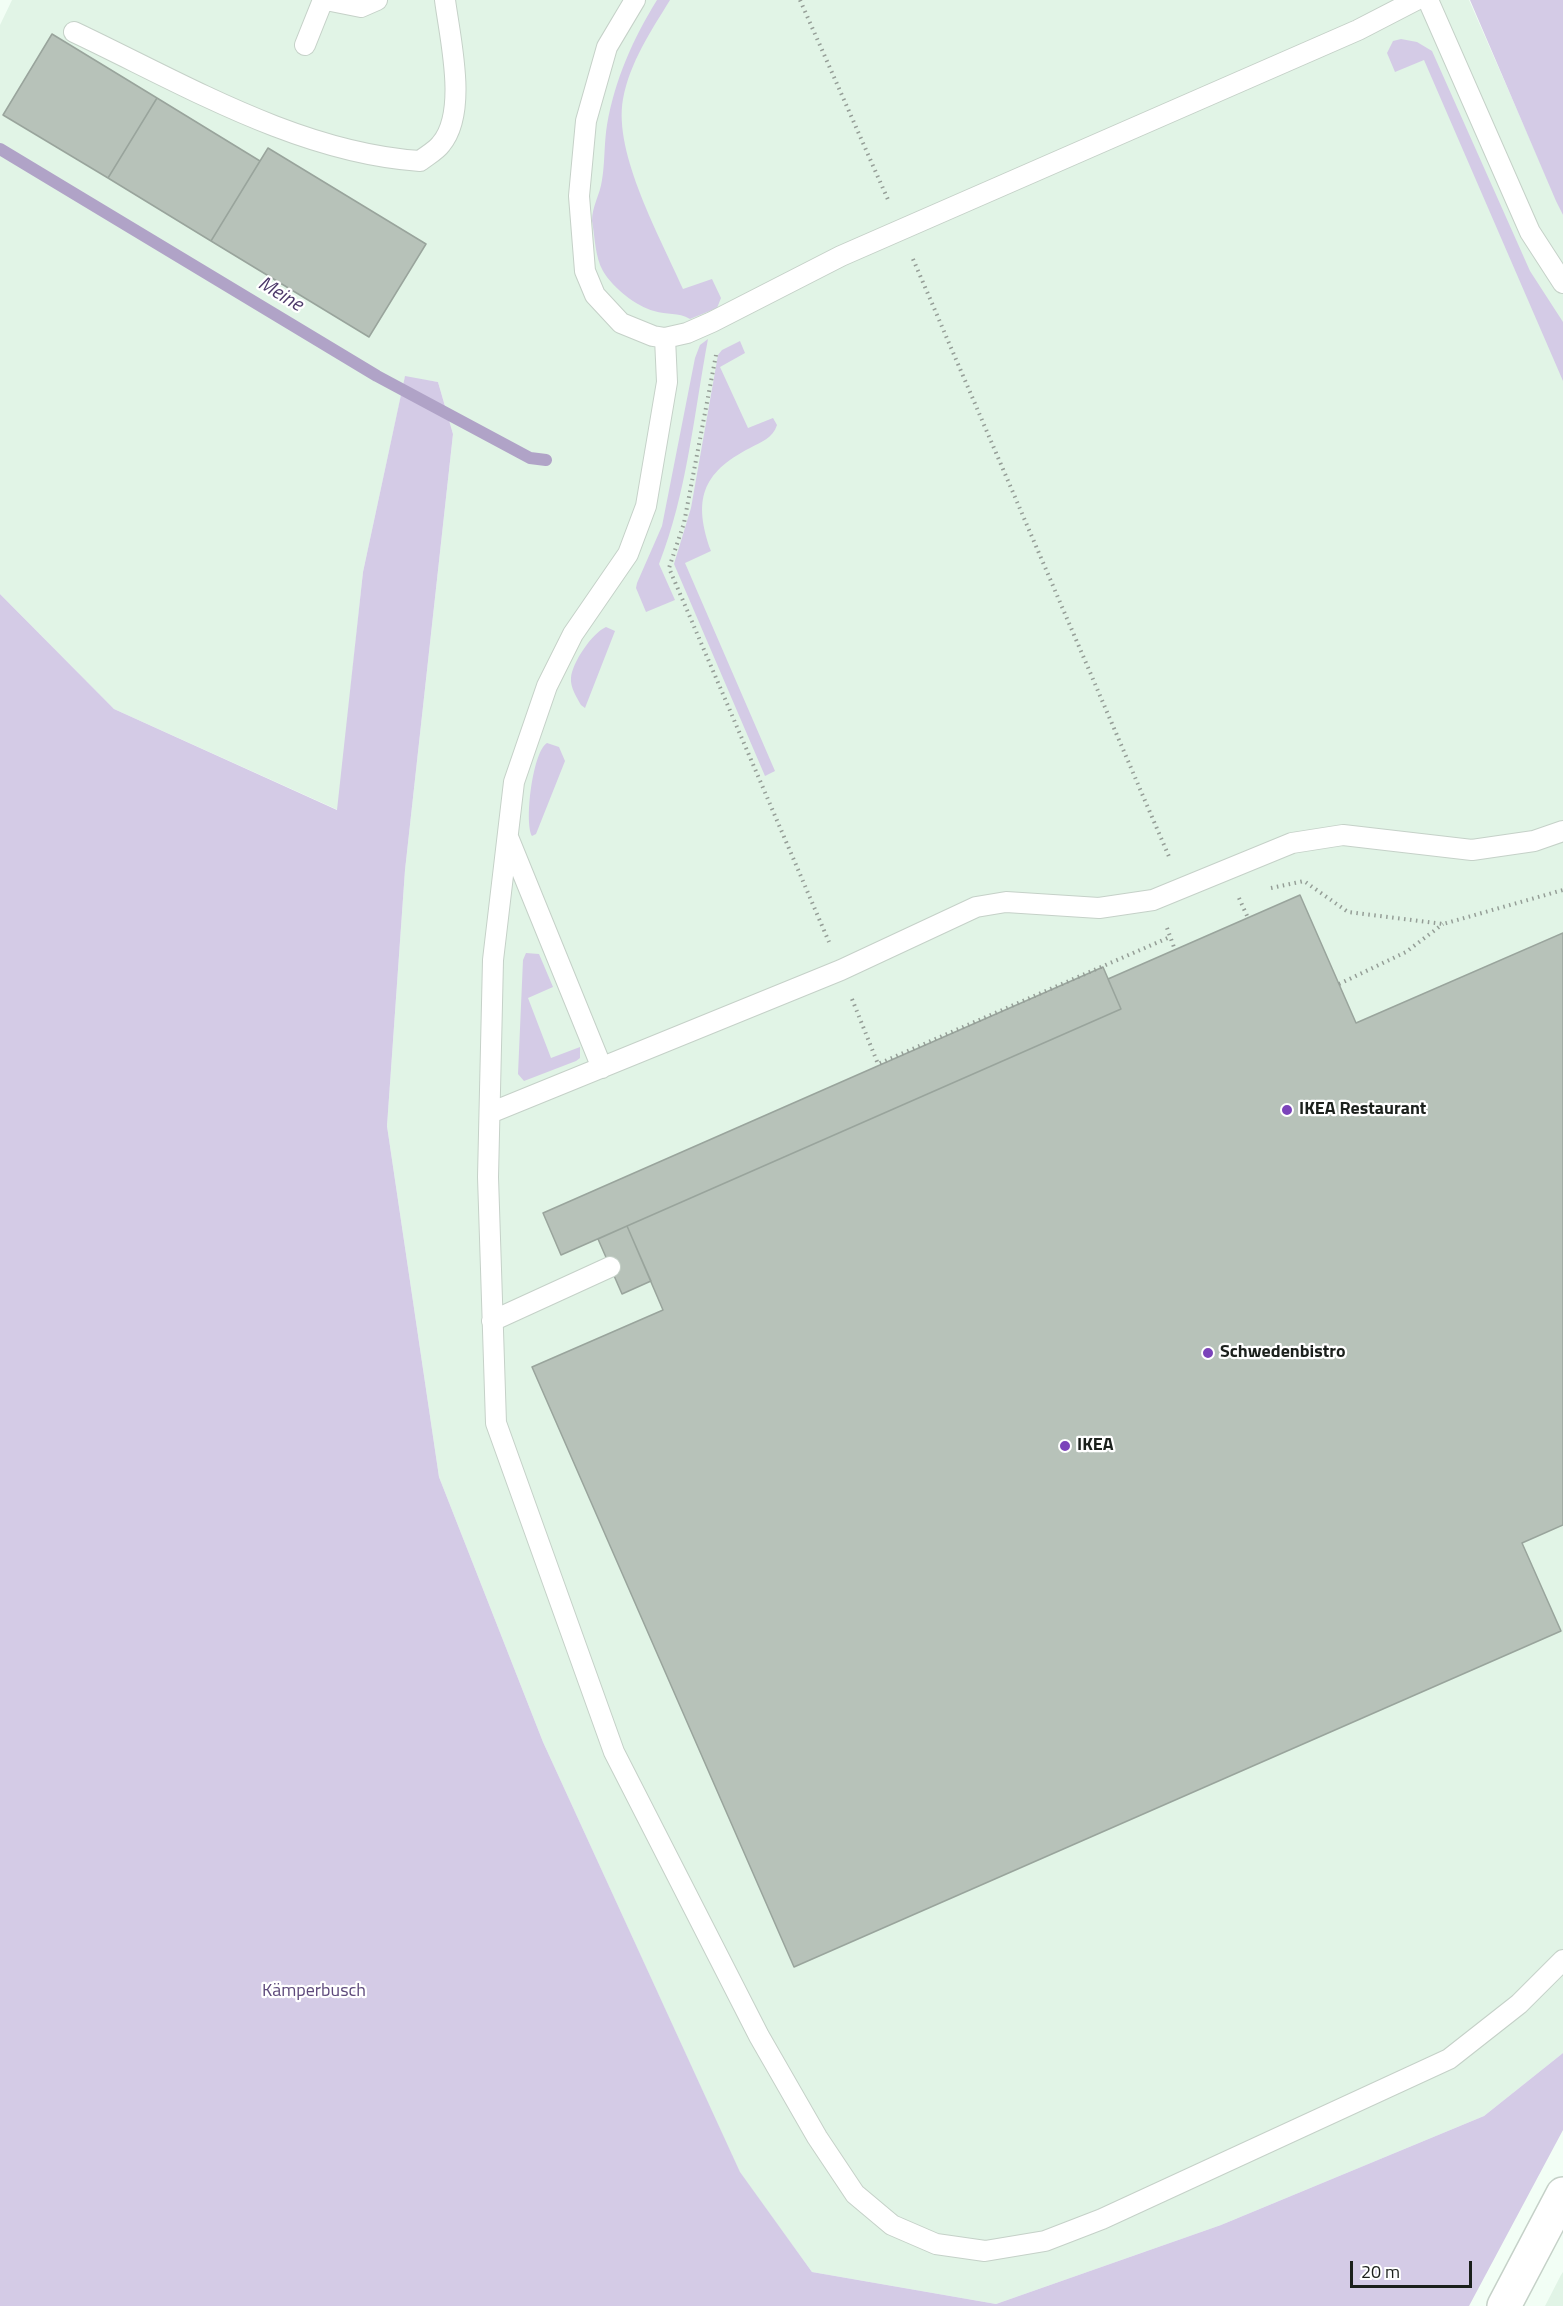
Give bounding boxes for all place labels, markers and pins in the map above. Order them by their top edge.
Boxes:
place label: IKEA Restaurant [1299,1099,1426,1121]
marker: IKEA Restaurant [1280,1103,1294,1117]
place label: Schwedenbistro [1220,1342,1346,1364]
marker: Schwedenbistro [1201,1346,1215,1360]
place label: IKEA [1077,1435,1114,1457]
marker: IKEA [1058,1439,1072,1453]

